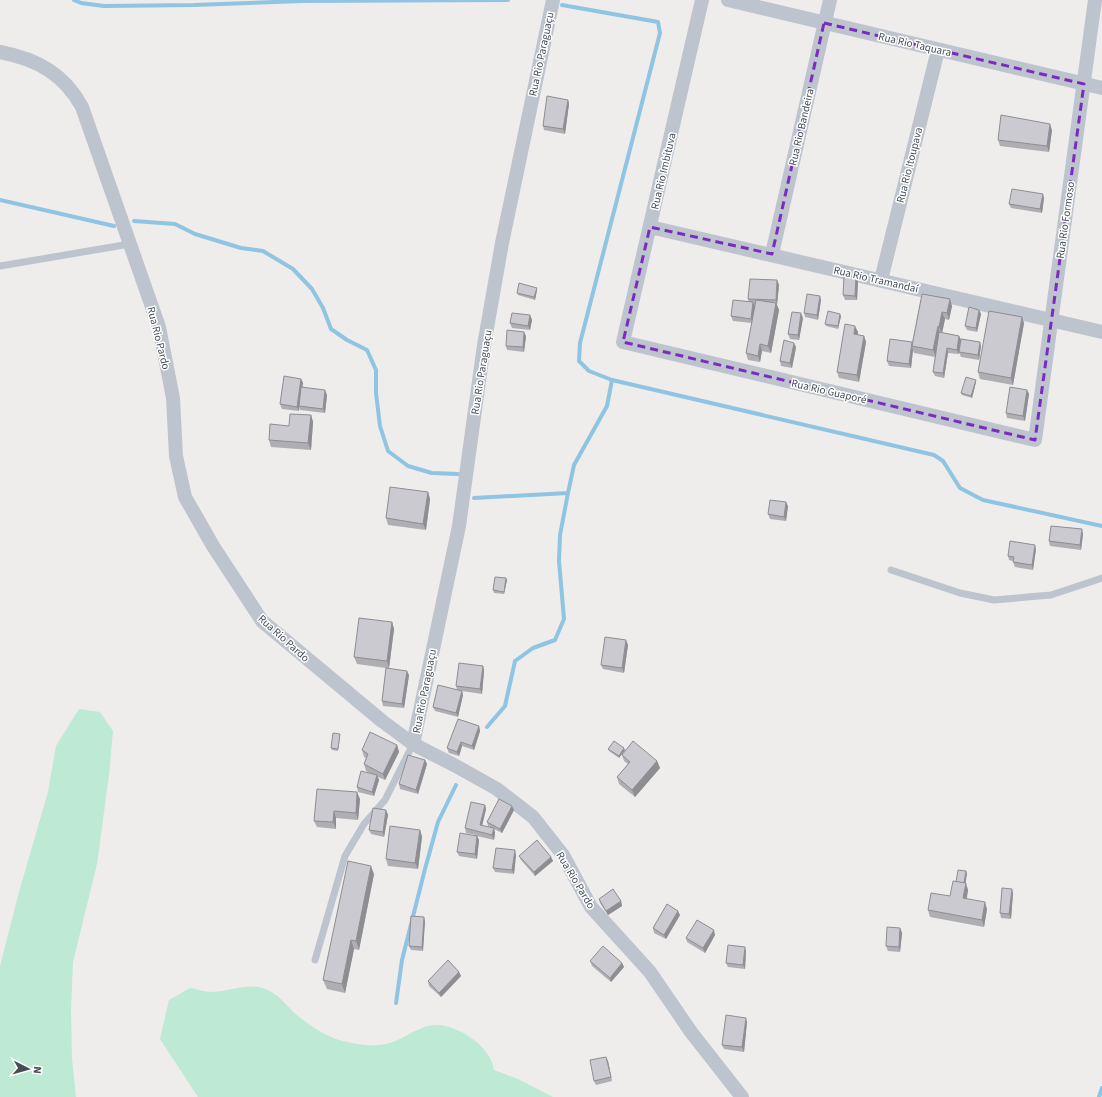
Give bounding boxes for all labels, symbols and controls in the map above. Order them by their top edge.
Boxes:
street label: Rua Rio Paraguaçu [525,11,558,98]
street label: Rua Rio Taquara [877,29,953,60]
street label: Rua Rio Bandeira [785,87,818,167]
street label: Rua Rio Itoupava [893,126,926,205]
street label: Rua Rio Imbituva [647,131,680,211]
street label: Rua Rio Formoso [1053,180,1078,260]
street label: Rua Rio Tramandaí [832,262,920,297]
street label: Rua Rio Pardo [143,305,174,371]
street label: Rua Rio Paraguaçu [467,329,496,416]
street label: Rua Rio Guaporé [790,376,868,408]
street label: Rua Rio Pardo [255,611,313,665]
street label: Rua Rio Paraguaçu [409,648,440,735]
street label: Rua Rio Pardo [553,849,599,912]
north arrow [8,1049,48,1089]
text: N [30,1066,45,1074]

